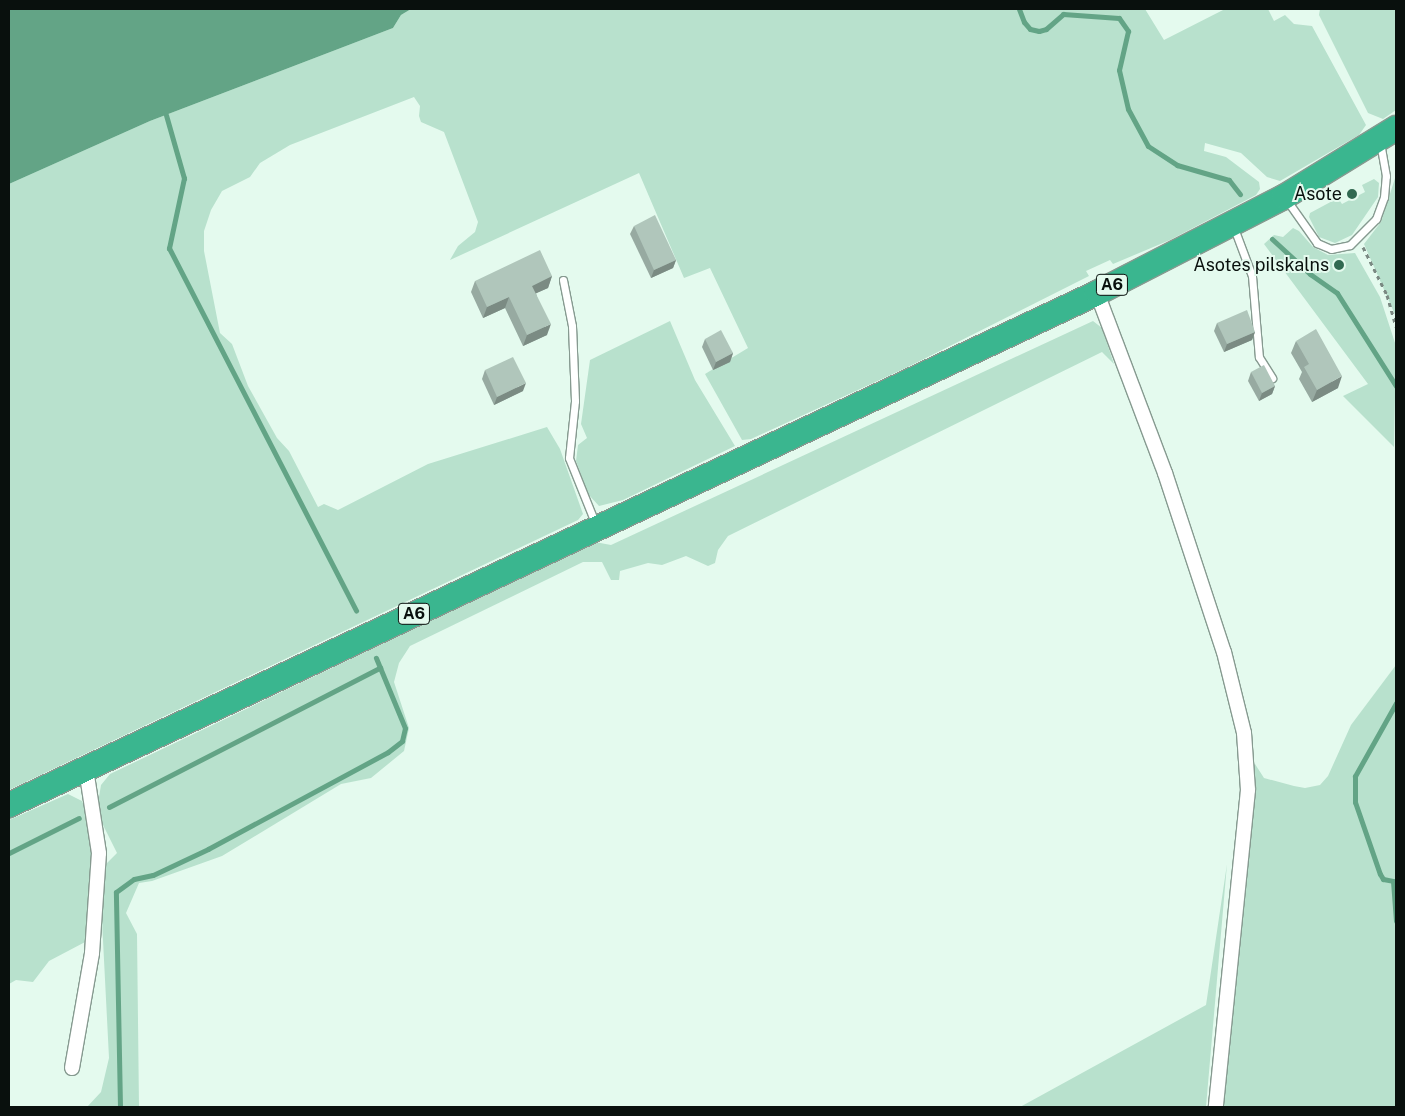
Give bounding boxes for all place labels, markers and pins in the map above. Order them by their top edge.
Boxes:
place label: Asote [1294,183,1342,205]
marker: Asote [1346,188,1358,200]
place label: Asotes pilskalns [1193,254,1329,276]
marker: Asotes pilskalns [1333,259,1345,271]

